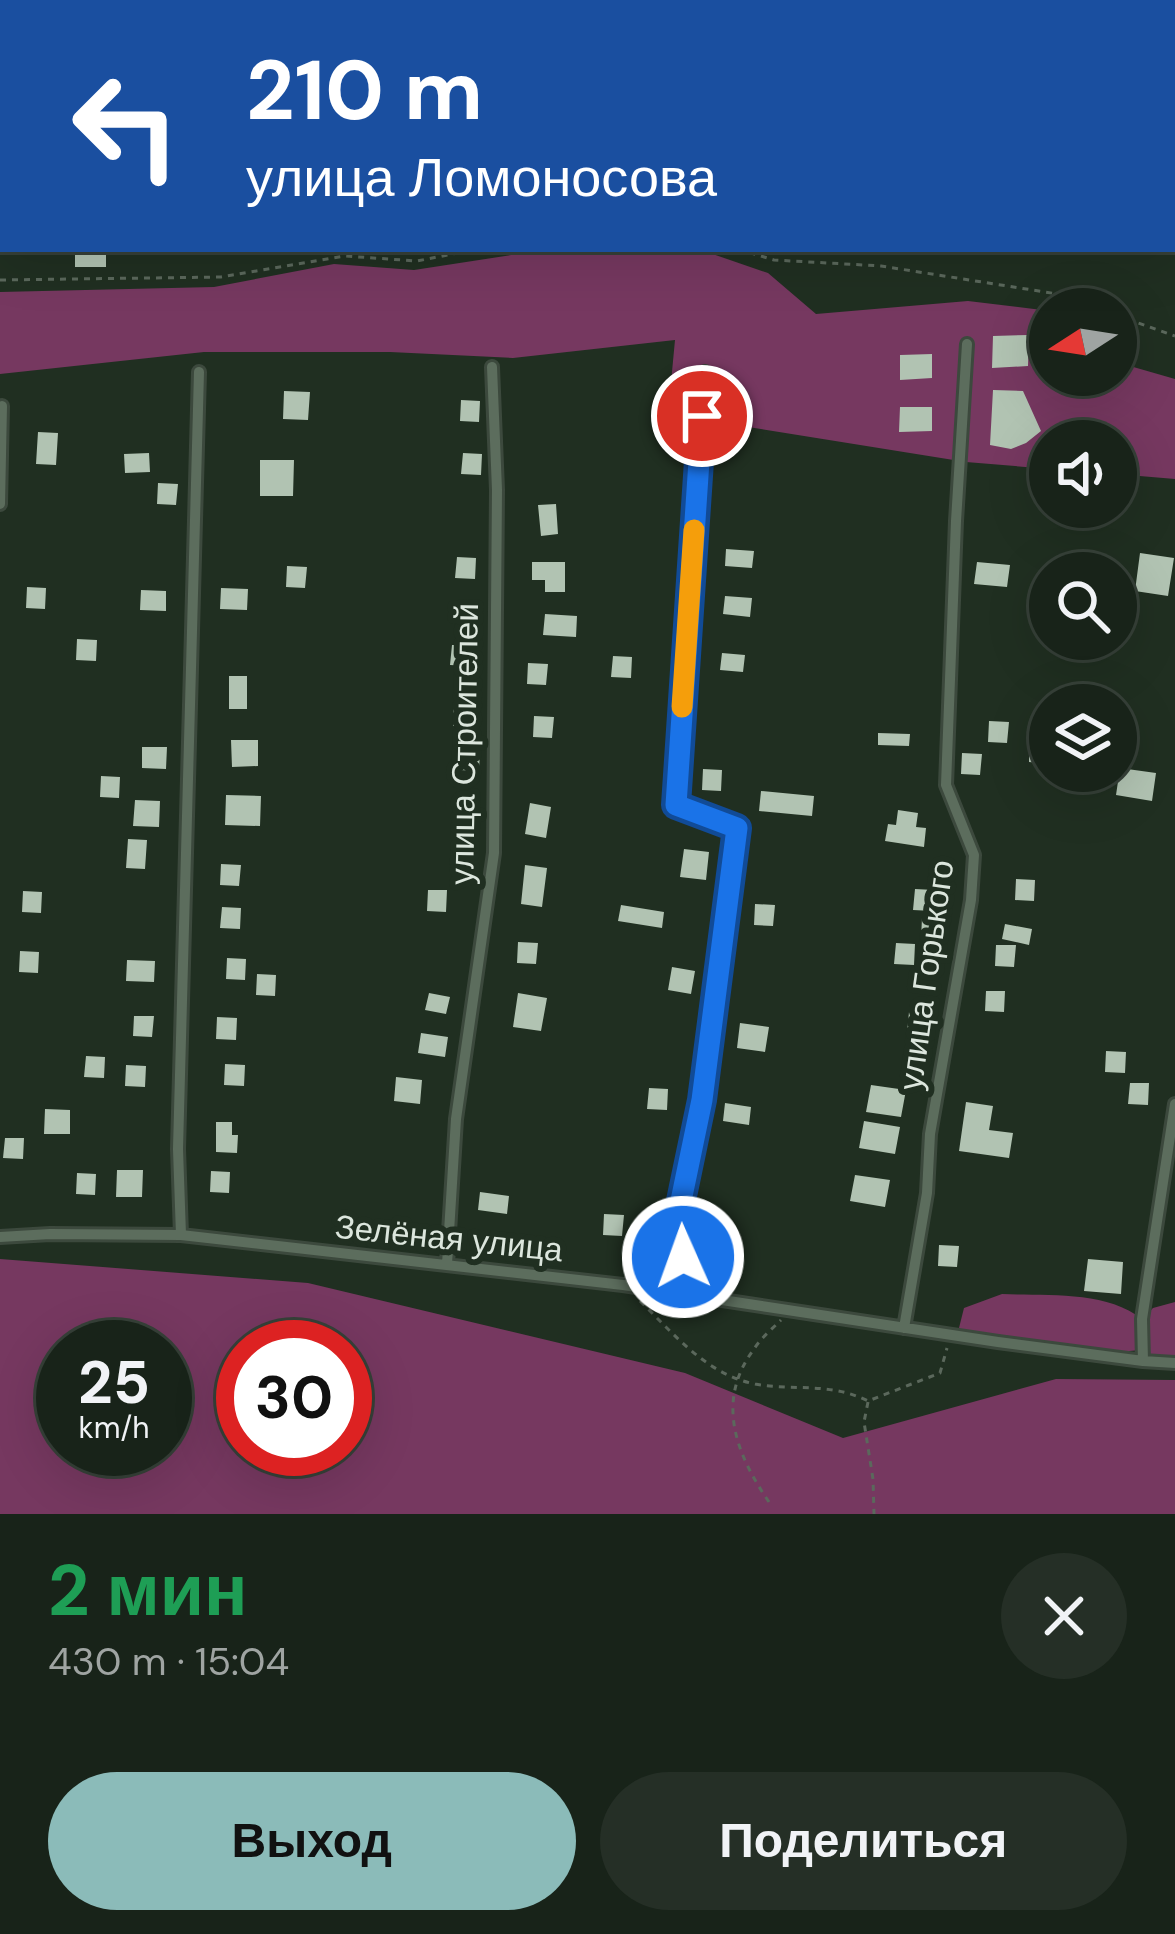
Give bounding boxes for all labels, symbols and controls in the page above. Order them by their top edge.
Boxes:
text: 210 m [246,36,483,145]
icon: left [48,48,204,204]
text: улица Ломоносова [246,142,717,213]
north arrow [1029,288,1137,396]
map controls [1029,288,1137,792]
pin [651,365,753,467]
icon: arrive [669,383,735,449]
button: sound [1029,420,1137,528]
button: search [1029,552,1137,660]
street label: улица Строителей [440,603,488,885]
button: layers [1029,684,1137,792]
street label: улица Горького [889,857,963,1093]
position arrow [620,1194,746,1320]
street label: Зелёная улица [333,1205,566,1271]
speed limit sign: 30 [216,1320,372,1476]
text: 25 [78,1343,150,1422]
text: km/h [79,1408,149,1447]
text: 2 мин [48,1544,247,1637]
button: close [1001,1553,1127,1679]
text: 430 m · 15:04 [48,1636,289,1687]
button: Выход [48,1772,576,1910]
button: Поделиться [600,1772,1127,1910]

